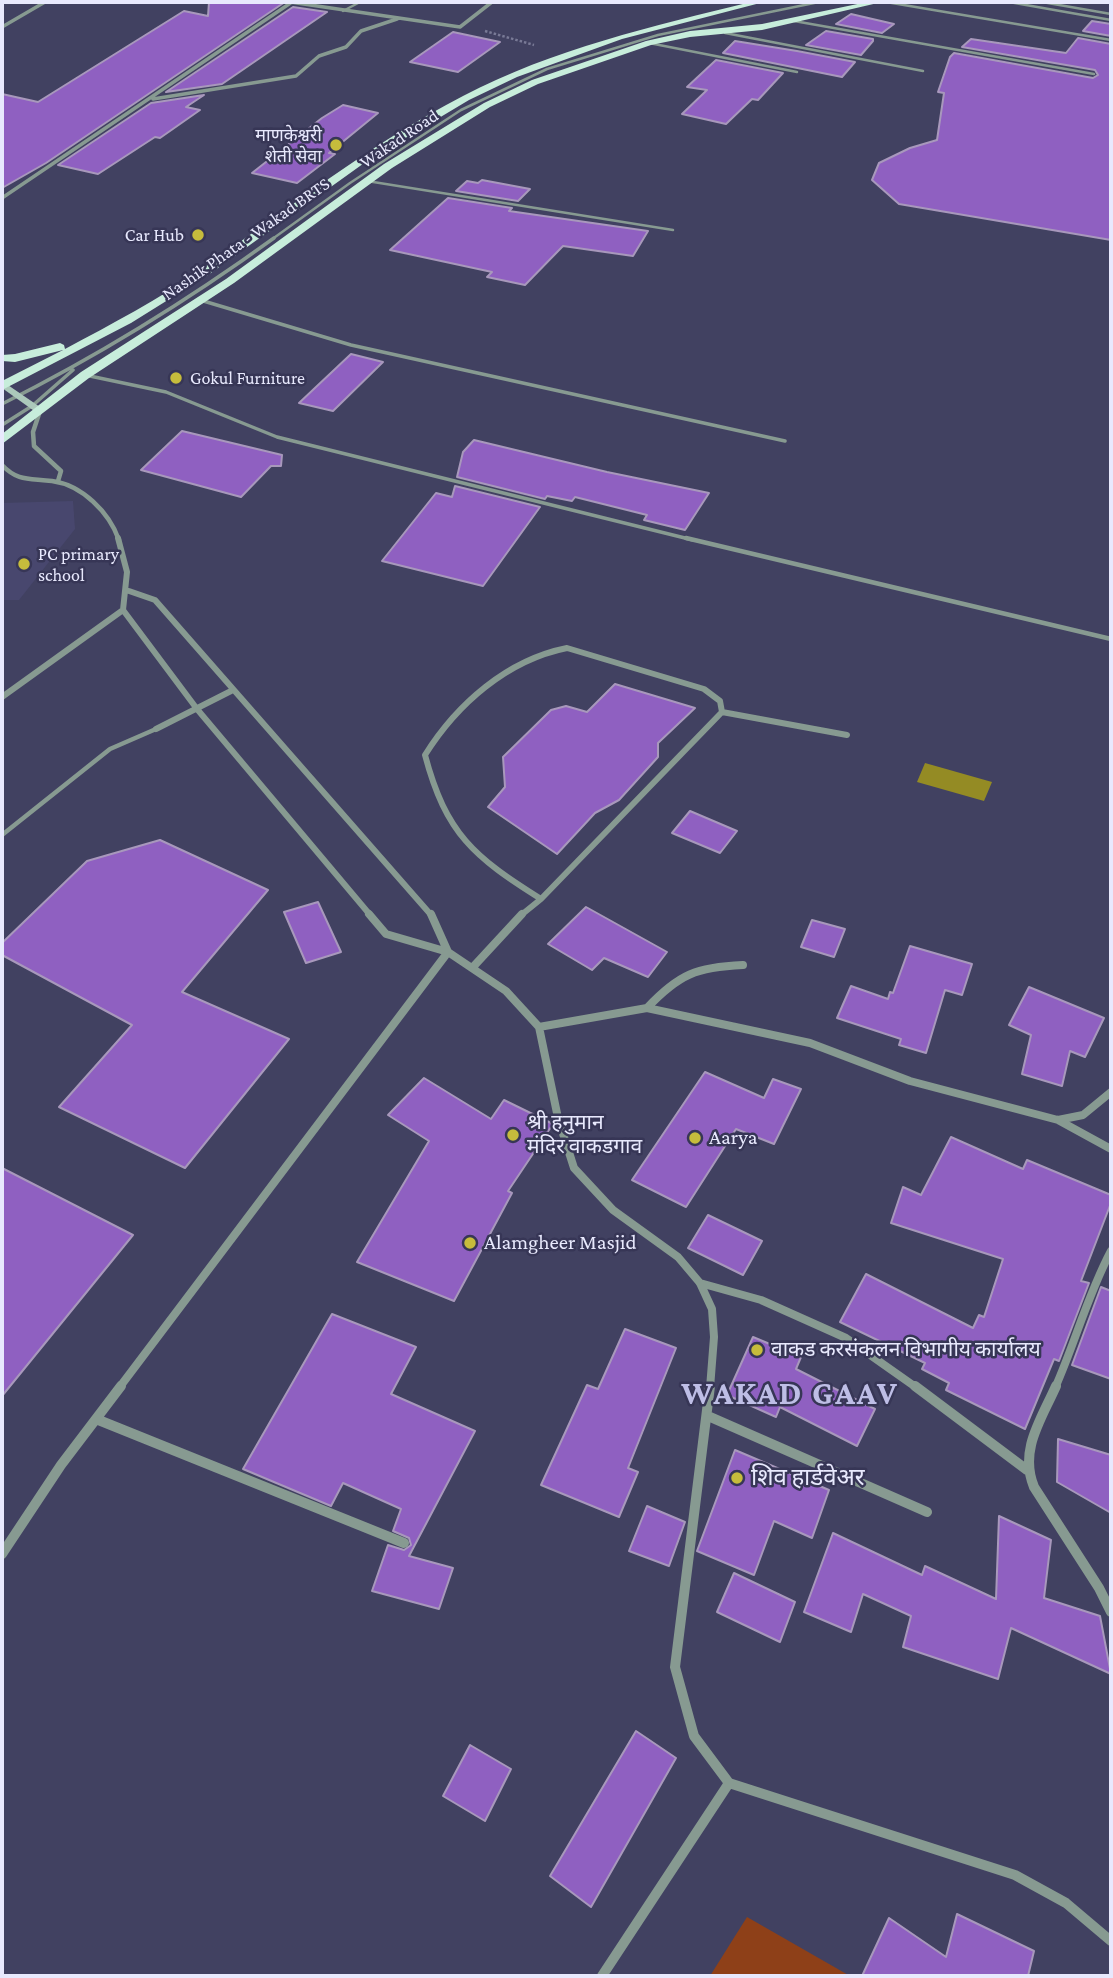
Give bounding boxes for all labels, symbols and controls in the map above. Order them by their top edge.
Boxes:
street label: Wakad Road [356,105,442,173]
place label: माणकेश्वरी शेती सेवा [255,124,322,166]
marker: माणकेश्वरी शेती सेवा [328,137,344,153]
street label: Nashik Phata - Wakad BRTS [158,173,334,305]
place label: Car Hub [125,224,184,246]
marker: Car Hub [190,227,206,243]
place label: Gokul Furniture [190,367,305,389]
marker: Gokul Furniture [168,370,184,386]
place label: PC primary school [38,543,119,586]
marker: PC primary school [16,556,32,572]
place label: श्री हनुमान मंदिर वाकडगाव [527,1110,642,1160]
place label: Aarya [709,1125,757,1151]
marker: श्री हनुमान मंदिर वाकडगाव [505,1127,521,1143]
marker: Aarya [687,1130,703,1146]
place label: Alamgheer Masjid [484,1230,636,1256]
marker: Alamgheer Masjid [462,1235,478,1251]
place label: वाकड करसंकलन विभागीय कार्यालय [771,1337,1041,1363]
marker: वाकड करसंकलन विभागीय कार्यालय [749,1342,765,1358]
district label: WAKAD GAAV [682,1374,898,1414]
place label: शिव हार्डवेअर [751,1464,865,1492]
marker: शिव हार्डवेअर [729,1470,745,1486]

